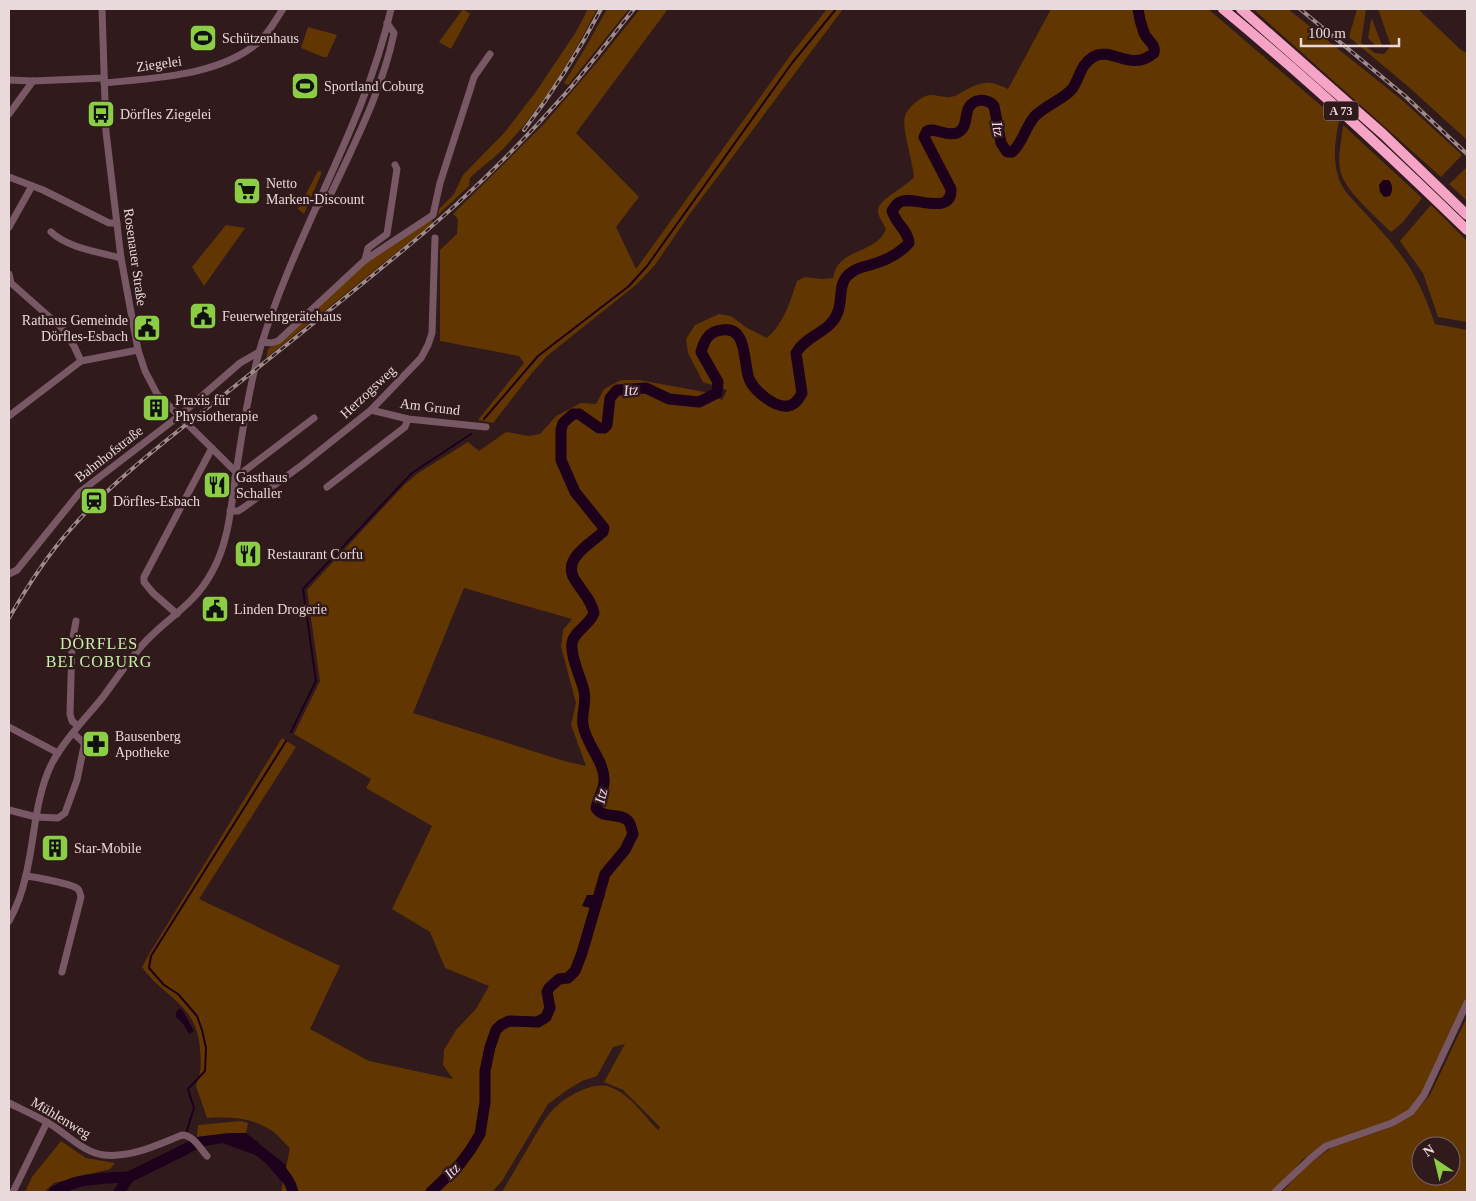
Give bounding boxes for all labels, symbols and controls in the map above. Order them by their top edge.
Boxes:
scale bar [1301,15,1398,47]
sports icon: Schützenhaus [188,23,218,53]
text: 100 m [1308,25,1346,41]
place label: Schützenhaus [222,31,299,46]
street label: Ziegelei [135,53,183,75]
sports icon: Sportland Coburg [290,71,320,101]
place label: Sportland Coburg [324,79,424,94]
bus stop icon: Dörfles Ziegelei [86,99,116,129]
road number: A 73 [1324,102,1358,120]
place label: Dörfles Ziegelei [120,107,211,122]
water label: Itz [989,119,1007,138]
supermarket icon: Netto Marken-Discount [232,176,262,206]
place label: Netto Marken-Discount [266,176,365,207]
street label: Rosenauer Straße [121,207,149,307]
public building icon: Feuerwehrgerätehaus [188,301,218,331]
place label: Feuerwehrgerätehaus [222,309,341,324]
place label: Rathaus Gemeinde Dörfles-Esbach [22,313,128,344]
public building icon: Rathaus Gemeinde Dörfles-Esbach [132,313,162,343]
street label: Herzogsweg [337,363,399,421]
water label: Itz [622,381,639,399]
building icon: Praxis für Physiotherapie [141,393,171,423]
place label: Praxis für Physiotherapie [175,393,258,424]
street label: Am Grund [399,396,461,418]
street label: Bahnhofstraße [72,423,146,485]
restaurant icon: Gasthaus Schaller [202,470,232,500]
place label: Gasthaus Schaller [236,470,287,501]
station icon: Dörfles-Esbach [79,486,109,516]
place label: Dörfles-Esbach [113,494,200,509]
restaurant icon: Restaurant Corfu [233,539,263,569]
place label: Restaurant Corfu [267,547,363,562]
public building icon: Linden Drogerie [200,594,230,624]
place label: Linden Drogerie [234,602,327,617]
district label: DÖRFLES BEI COBURG [46,635,152,670]
pharmacy icon: Bausenberg Apotheke [81,729,111,759]
place label: Bausenberg Apotheke [115,729,181,760]
water label: Itz [591,787,611,806]
building icon: Star-Mobile [40,833,70,863]
place label: Star-Mobile [74,841,141,856]
street label: Mühlenweg [28,1094,94,1142]
north arrow [1411,1136,1461,1186]
text: N [1420,1142,1437,1160]
water label: Itz [440,1160,463,1183]

